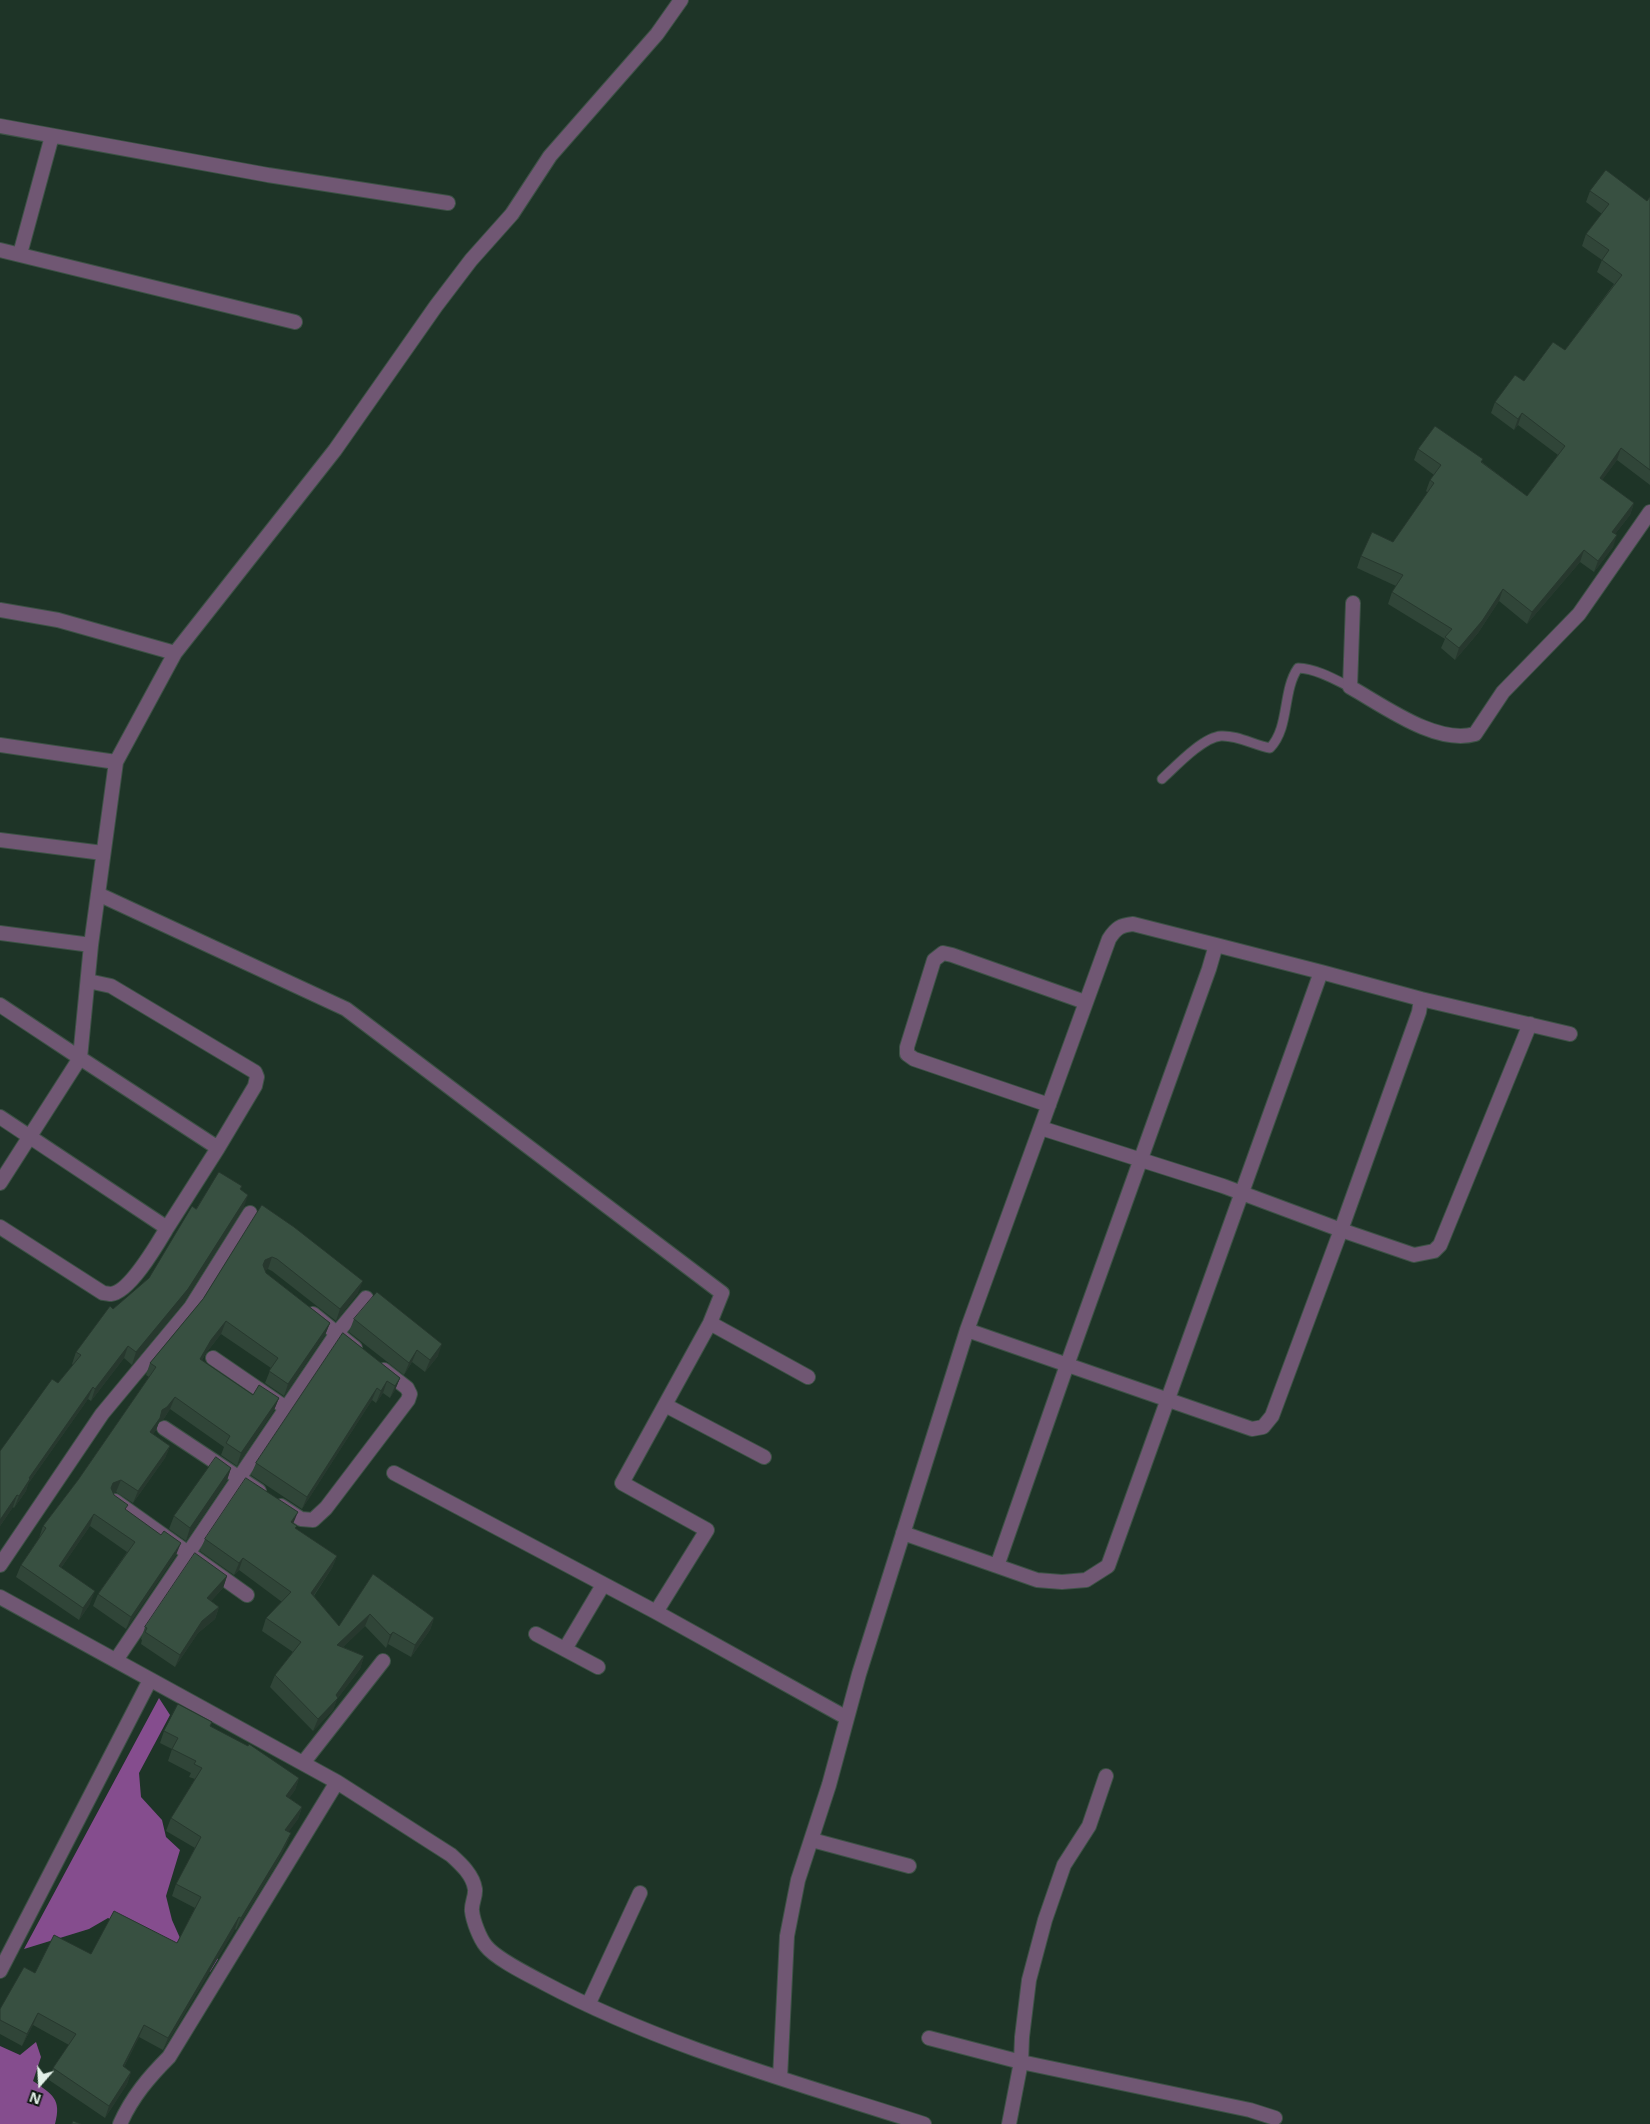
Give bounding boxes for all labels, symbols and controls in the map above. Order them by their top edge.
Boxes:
north arrow [15,2059,65,2109]
text: N [26,2088,43,2109]

